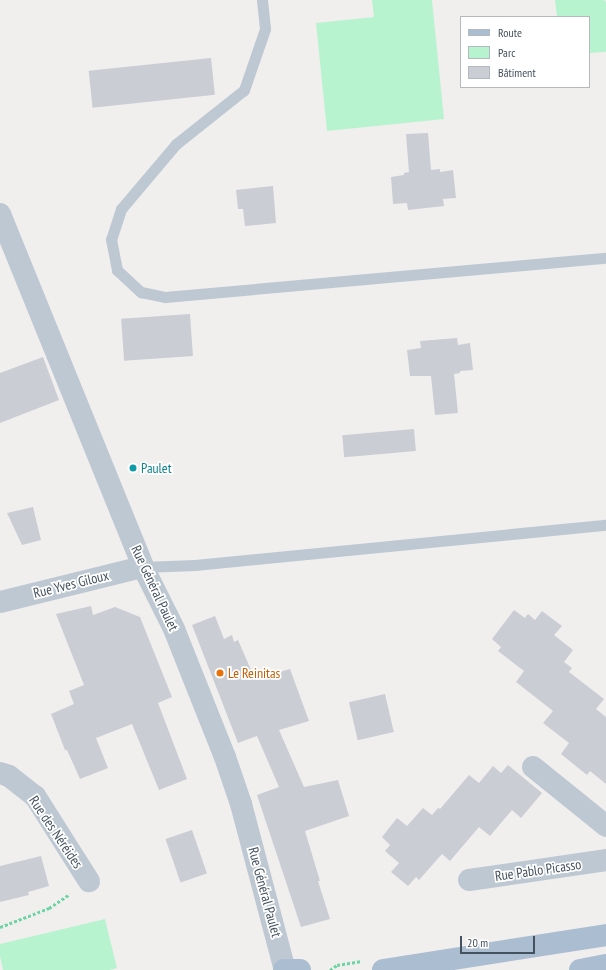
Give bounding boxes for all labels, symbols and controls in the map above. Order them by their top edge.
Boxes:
legend [460,16,590,88]
text: Route [498,25,522,40]
text: Parc [498,45,515,60]
text: Bâtiment [498,65,536,80]
place label: Paulet [141,460,172,476]
marker: Paulet [128,463,138,473]
street label: Rue Général Paulet [128,543,182,633]
street label: Rue Yves Giloux [31,566,111,602]
place label: Le Reinitas [228,665,280,681]
marker: Le Reinitas [215,668,225,678]
street label: Rue des Néréides [26,793,86,871]
street label: Rue Général Paulet [245,845,285,939]
street label: Rue Pablo Picasso [494,856,582,884]
scale bar [462,928,537,954]
text: 20 m [467,935,488,950]

